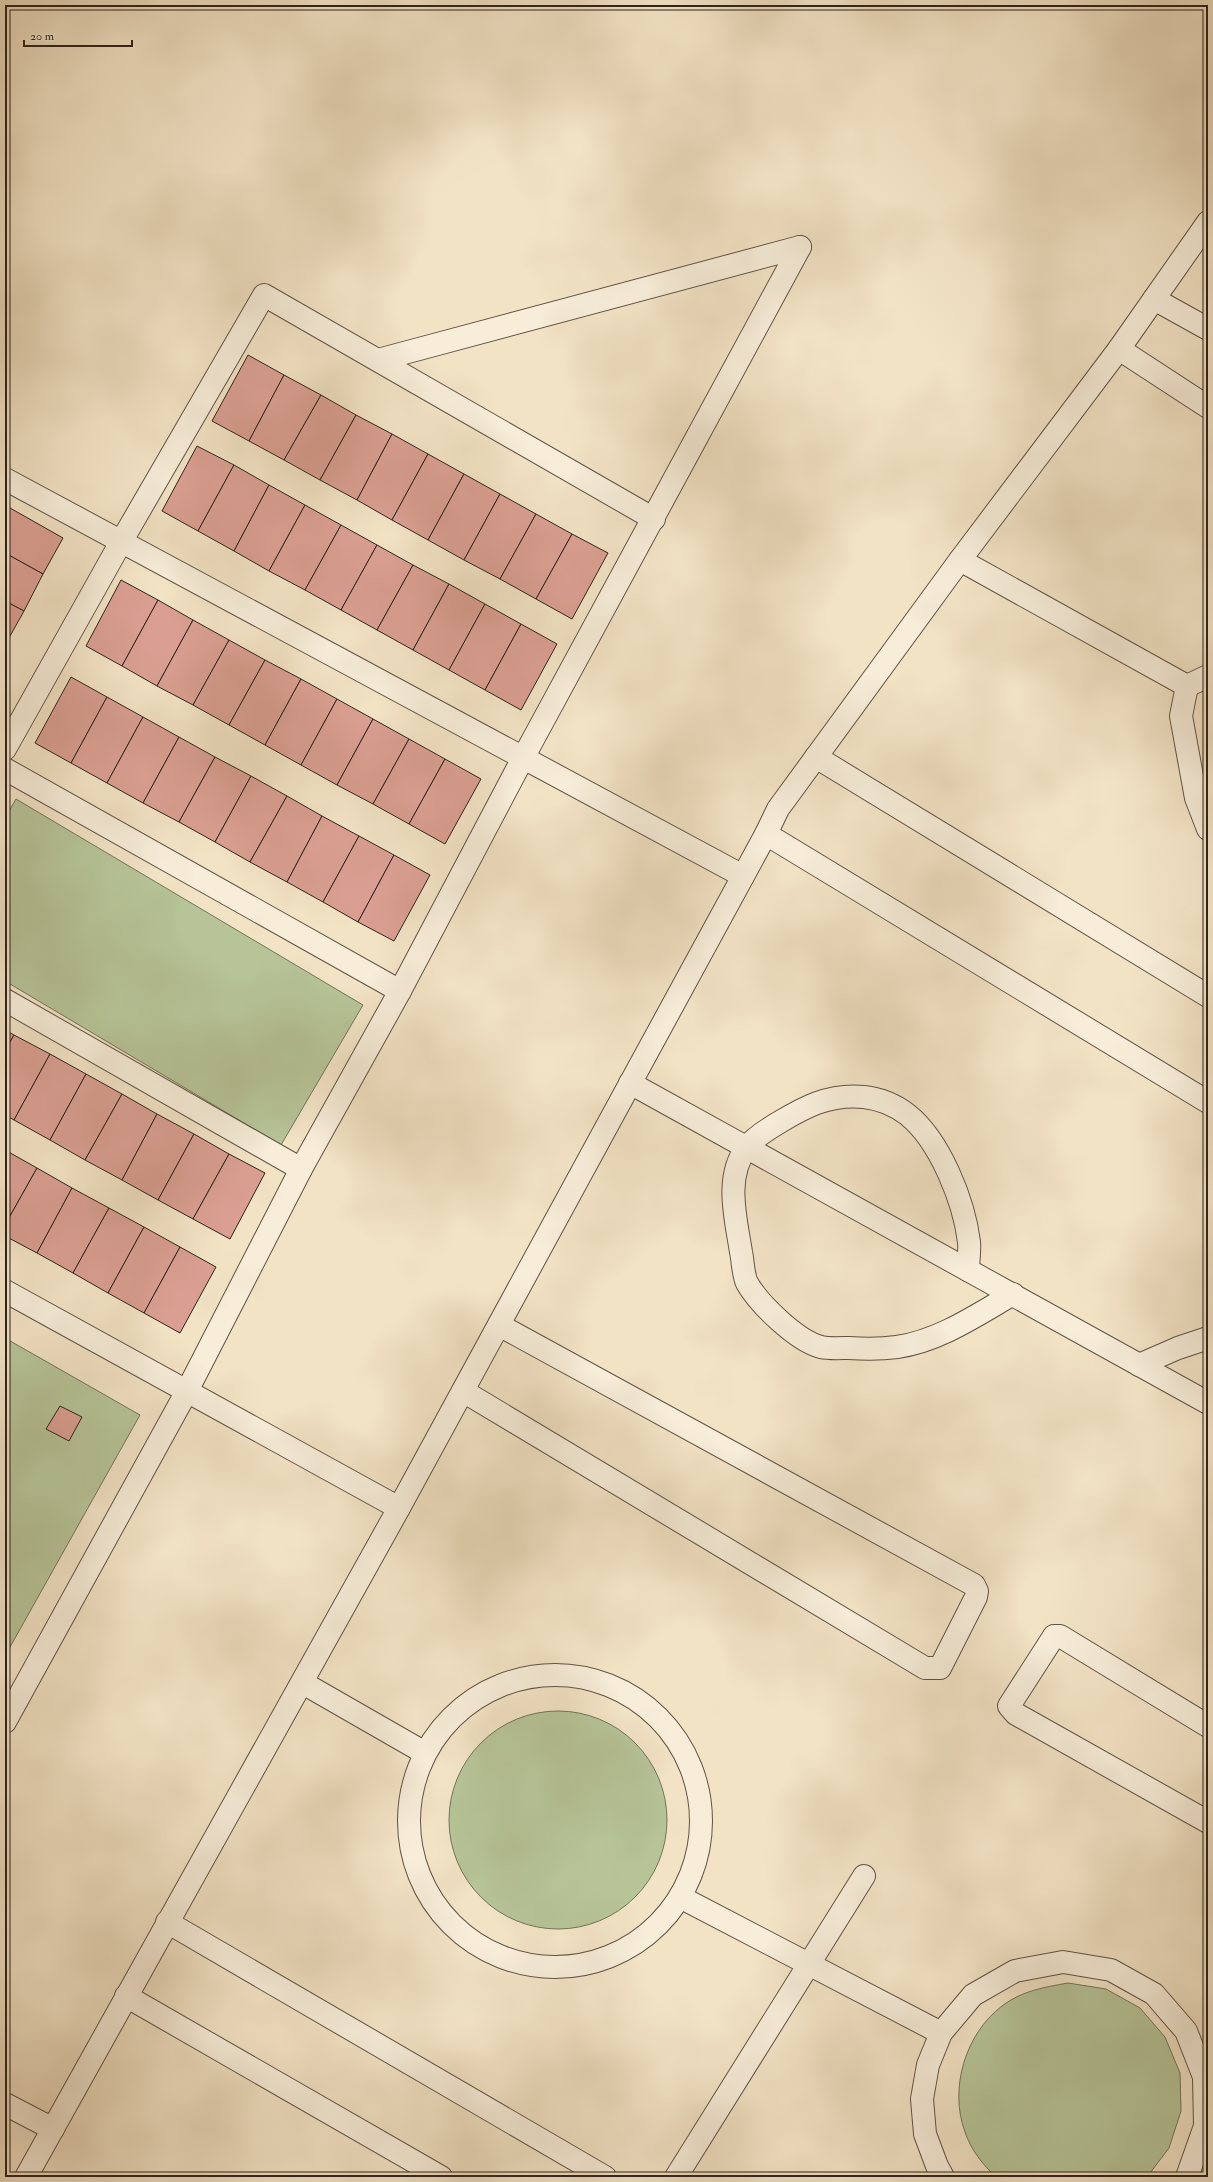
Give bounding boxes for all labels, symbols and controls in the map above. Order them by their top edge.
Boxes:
scale bar [24,22,132,48]
text: 20 m [30,29,55,44]

